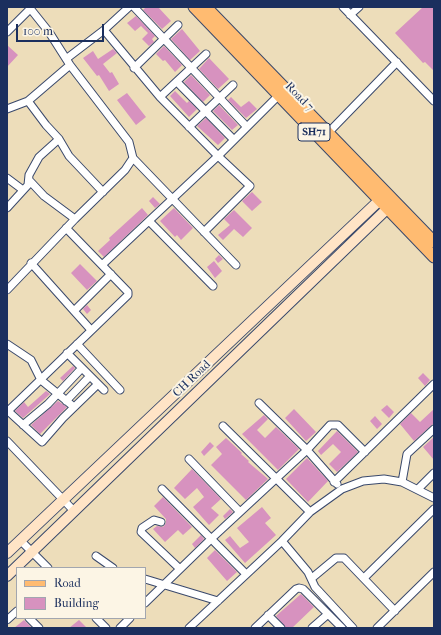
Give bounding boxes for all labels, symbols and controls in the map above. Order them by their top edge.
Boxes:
scale bar [18,16,106,42]
text: 100 m [23,24,53,38]
street label: Road 7 [282,79,316,115]
road number: SH71 [298,123,330,141]
street label: CH Road [170,358,214,400]
legend [16,567,146,619]
text: Road [54,576,81,590]
text: Building [54,596,99,610]

